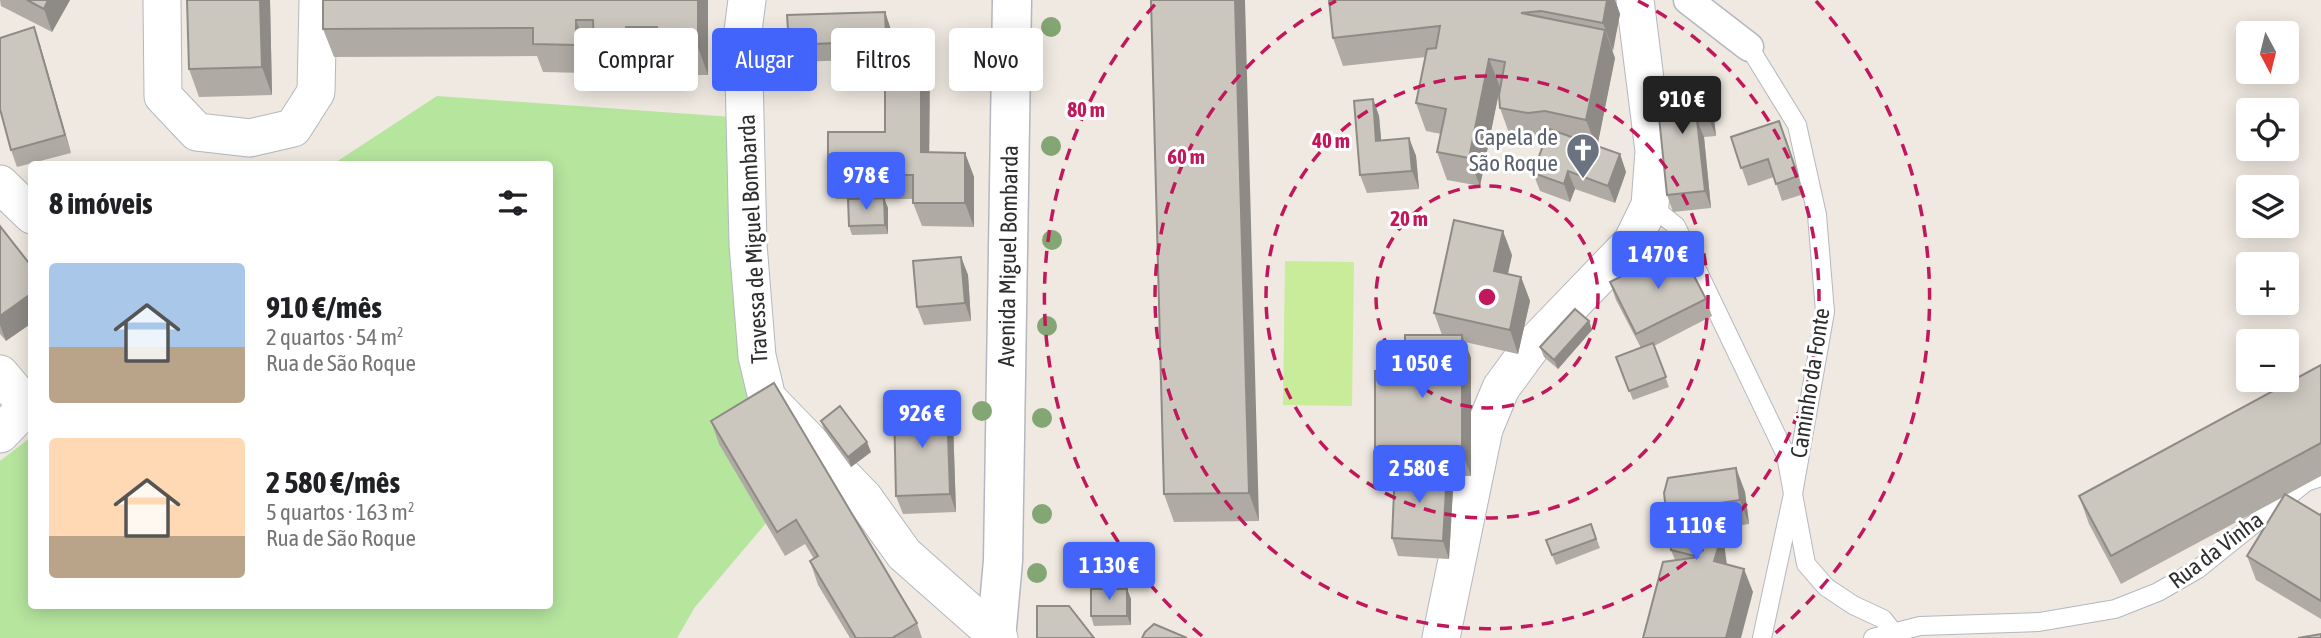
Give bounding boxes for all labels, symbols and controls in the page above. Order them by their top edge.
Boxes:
north arrow [2236,21,2300,84]
map controls [2236,21,2299,392]
chip: Comprar [574,28,698,91]
chip: Alugar [712,28,817,91]
chip: Filtros [831,28,935,91]
chip: Novo [949,28,1043,91]
pin: 910 € [1633,76,1731,136]
text: 910 € [1659,86,1705,112]
text: 80 m [1067,97,1105,121]
button: locate [2236,98,2299,161]
street label: Travessa de Miguel Bombarda [733,114,773,364]
place label: Capela de São Roque [1469,124,1558,176]
text: 40 m [1311,128,1350,152]
church icon: Capela de São Roque [1564,131,1602,180]
text: 60 m [1167,144,1205,168]
street label: Avenida Miguel Bombarda [993,145,1023,367]
pin: 978 € [817,152,915,212]
text: 978 € [843,162,889,188]
button: layers [2236,175,2299,238]
icon: filters [494,184,532,222]
text: 8 imóveis [49,186,153,220]
text: 20 m [1390,206,1428,230]
pin: 1 470 € [1593,232,1723,291]
text: 1 470 € [1628,241,1688,267]
button: + [2236,252,2299,315]
centre of rings [1475,285,1499,309]
text: 910 €/mês [266,290,382,324]
icon: home [105,291,189,375]
street label: Caminho da Fonte [1785,306,1835,460]
text: 2 quartos · 54 m² [266,324,404,350]
button: − [2236,329,2299,392]
pin: 1 050 € [1357,340,1487,400]
text: Rua de São Roque [266,350,416,376]
text: 1 050 € [1392,350,1452,376]
pin: 926 € [873,391,971,450]
text: 926 € [899,400,945,426]
pin: 2 580 € [1354,446,1484,505]
text: 2 580 € [1389,455,1449,481]
text: 2 580 €/mês [266,465,400,499]
icon: home [105,466,189,550]
text: 5 quartos · 163 m² [266,499,414,525]
pin: 1 110 € [1631,503,1761,562]
street label: Rua da Vinha [2164,506,2268,594]
text: 1 110 € [1666,512,1726,538]
text: Rua de São Roque [266,525,416,551]
pin: 1 130 € [1044,542,1174,602]
text: 1 130 € [1079,552,1139,578]

